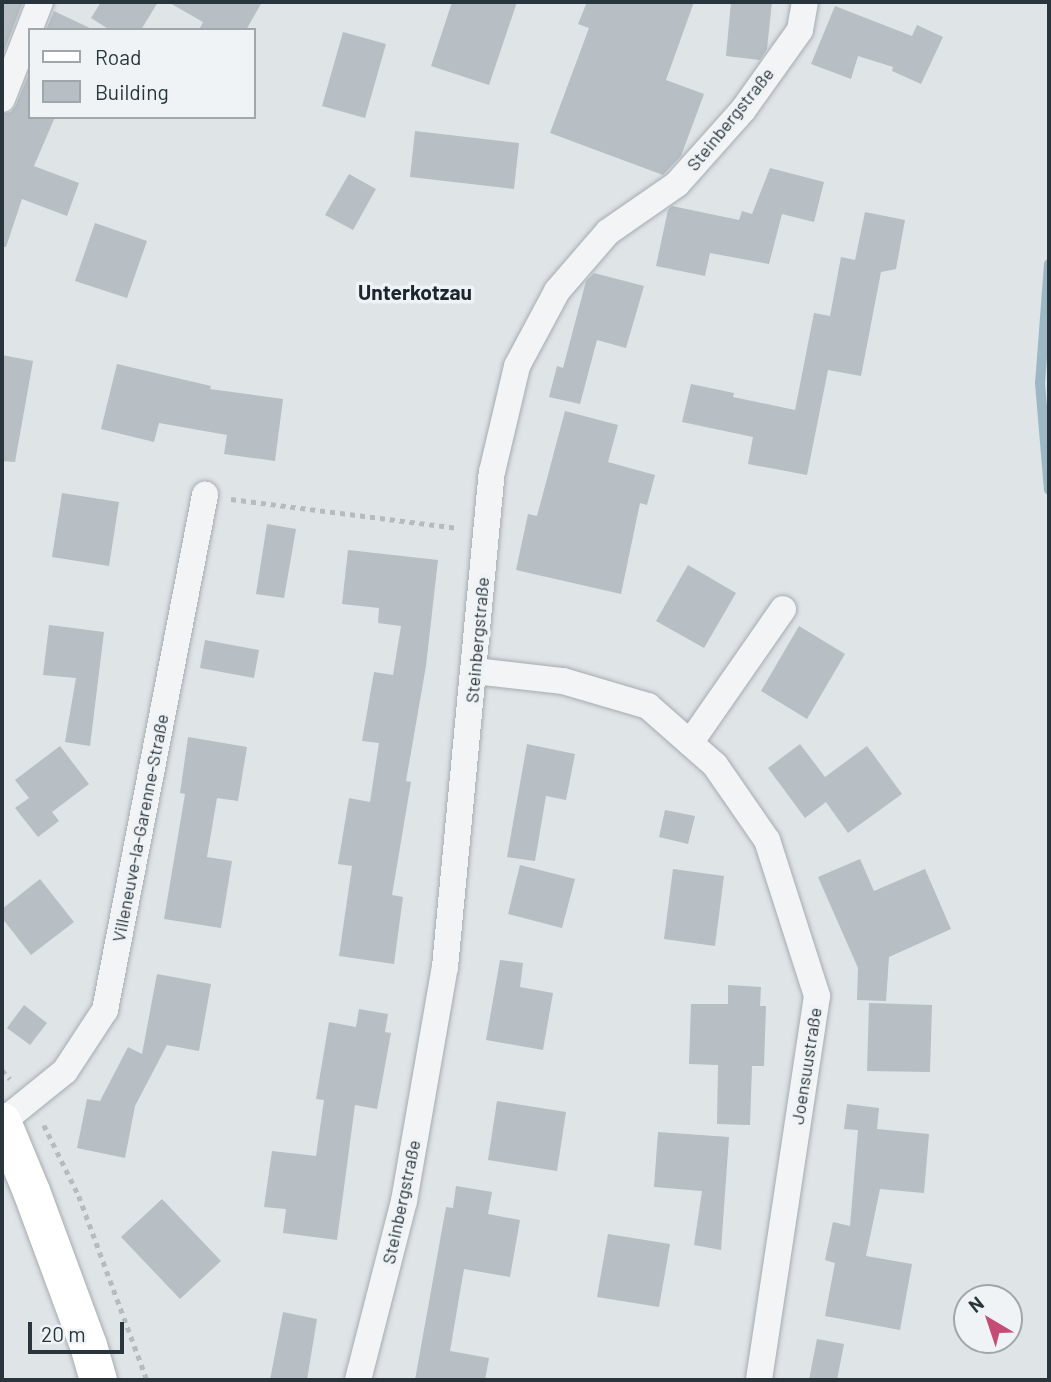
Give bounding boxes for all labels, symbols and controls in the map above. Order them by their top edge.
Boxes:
legend [28,28,256,119]
text: Road [95,44,141,69]
street label: Steinbergstraße [682,63,778,175]
text: Building [95,79,169,104]
district label: Unterkotzau [358,279,472,305]
street label: Steinbergstraße [461,576,493,704]
street label: Villeneuve-la-Garenne-Straße [107,712,173,944]
street label: Joensuustraße [786,1006,826,1126]
street label: Steinbergstraße [377,1138,425,1266]
north arrow [953,1284,1023,1354]
text: N [964,1291,988,1317]
scale bar [32,1308,128,1352]
text: 20 m [41,1321,86,1346]

